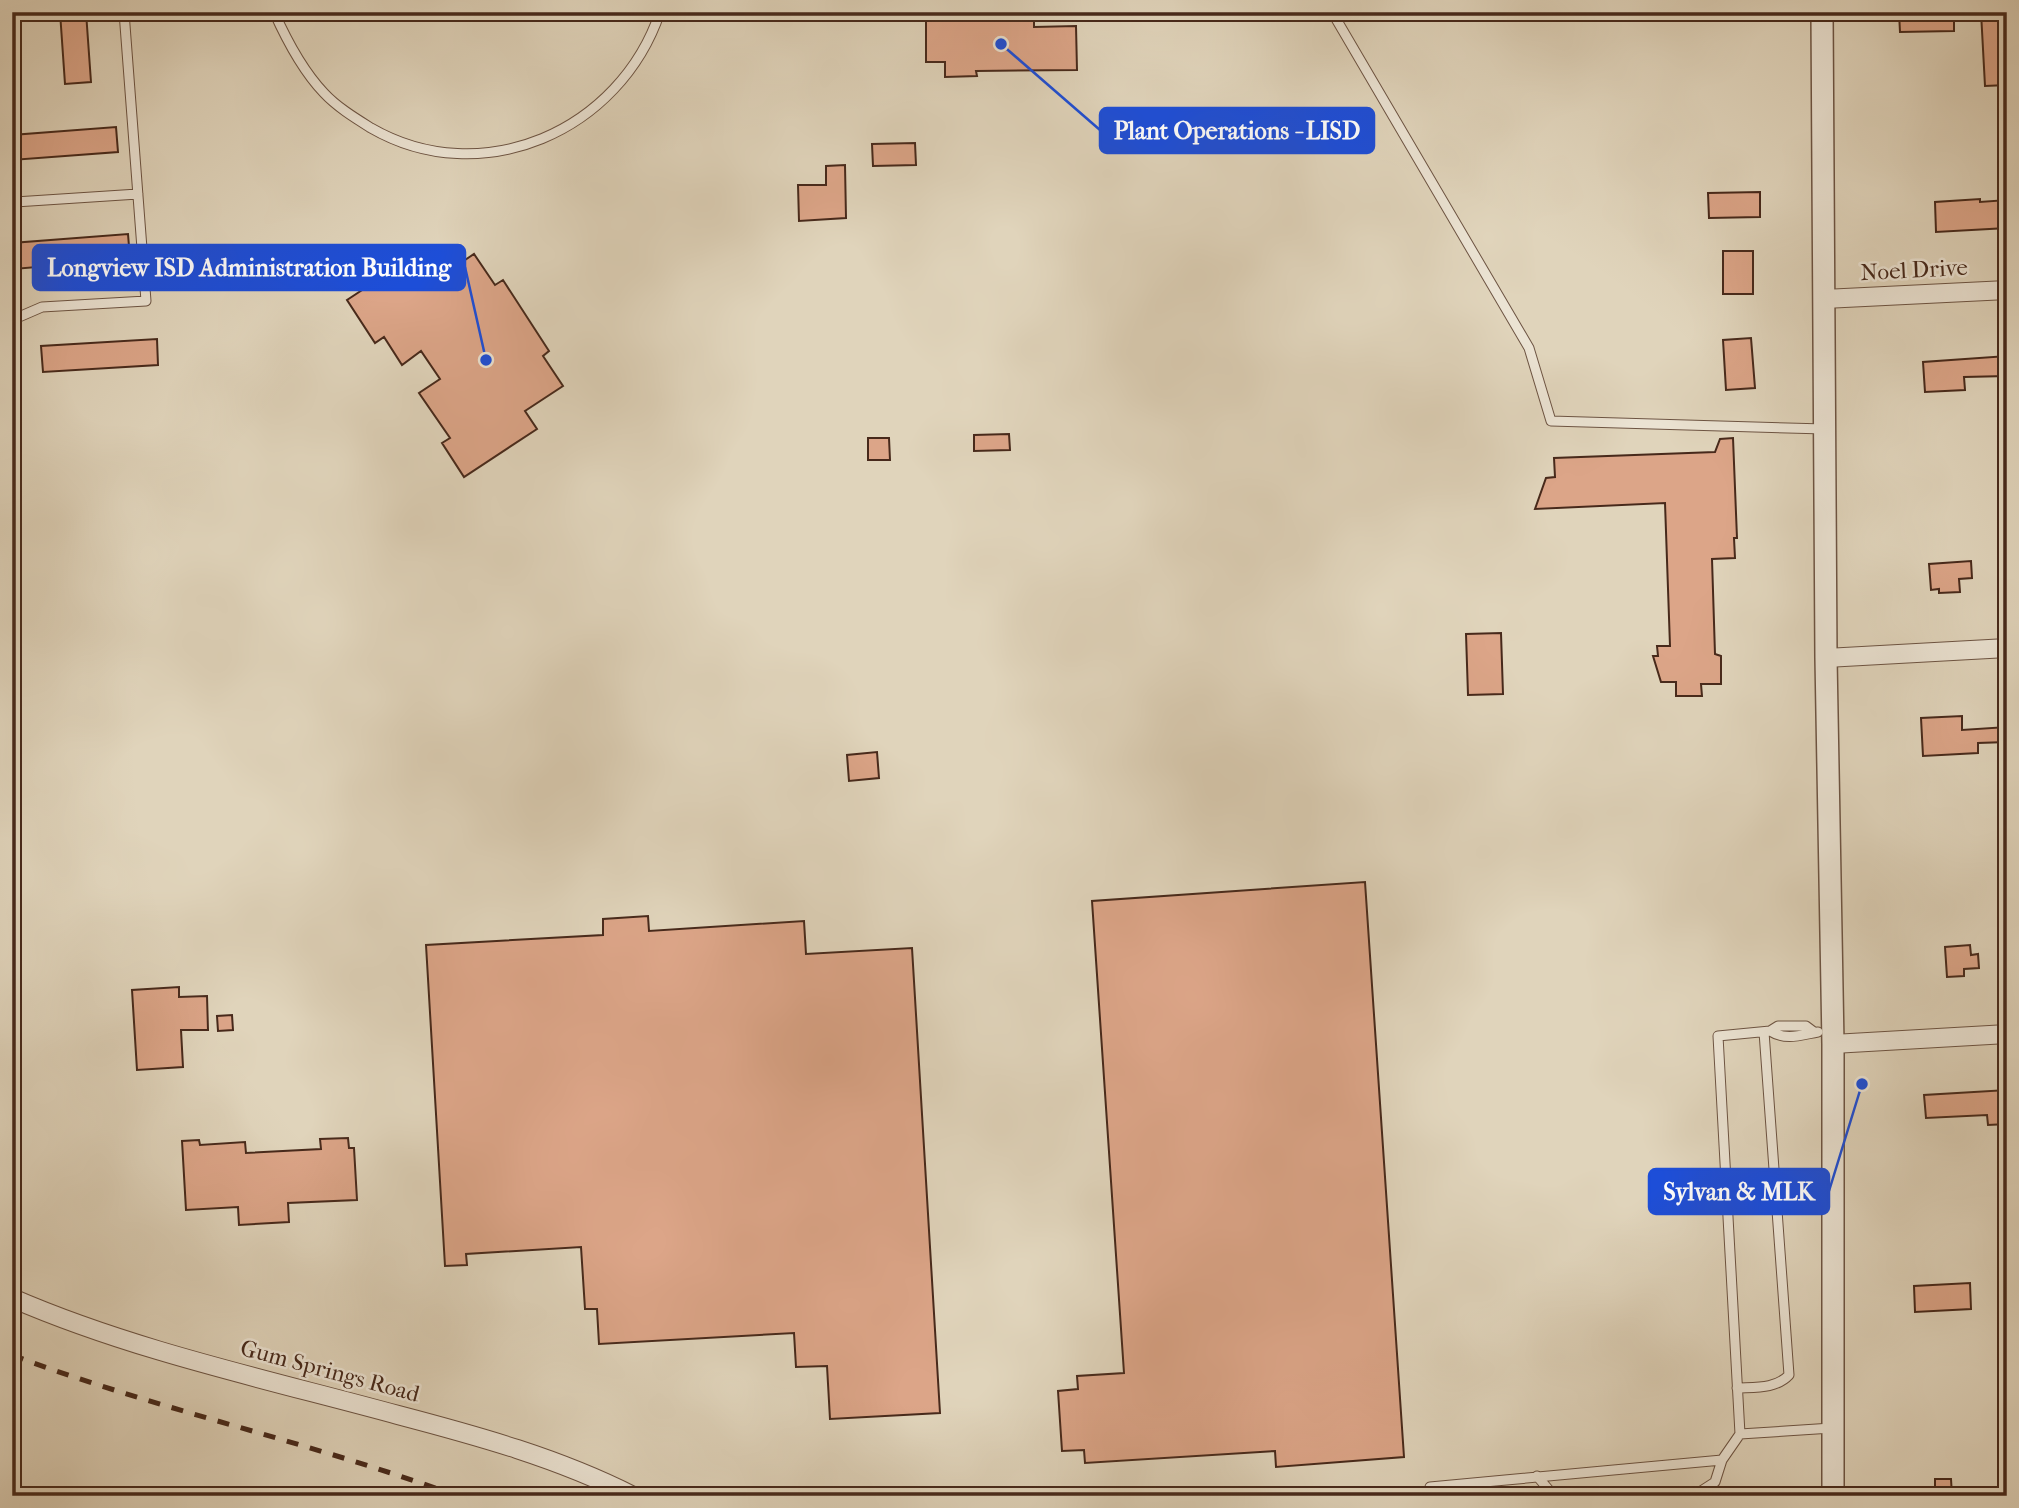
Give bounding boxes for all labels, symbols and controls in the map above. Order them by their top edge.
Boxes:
callout: Plant Operations - LISD [1100,108,1374,153]
text: Plant Operations - LISD [1114,117,1360,145]
callout: Longview ISD Administration Building [33,245,465,290]
text: Longview ISD Administration Building [47,254,452,282]
street label: Noel Drive [1860,254,1968,286]
callout: Sylvan & MLK [1649,1169,1829,1214]
text: Sylvan & MLK [1663,1178,1816,1206]
street label: Gum Springs Road [237,1334,423,1408]

